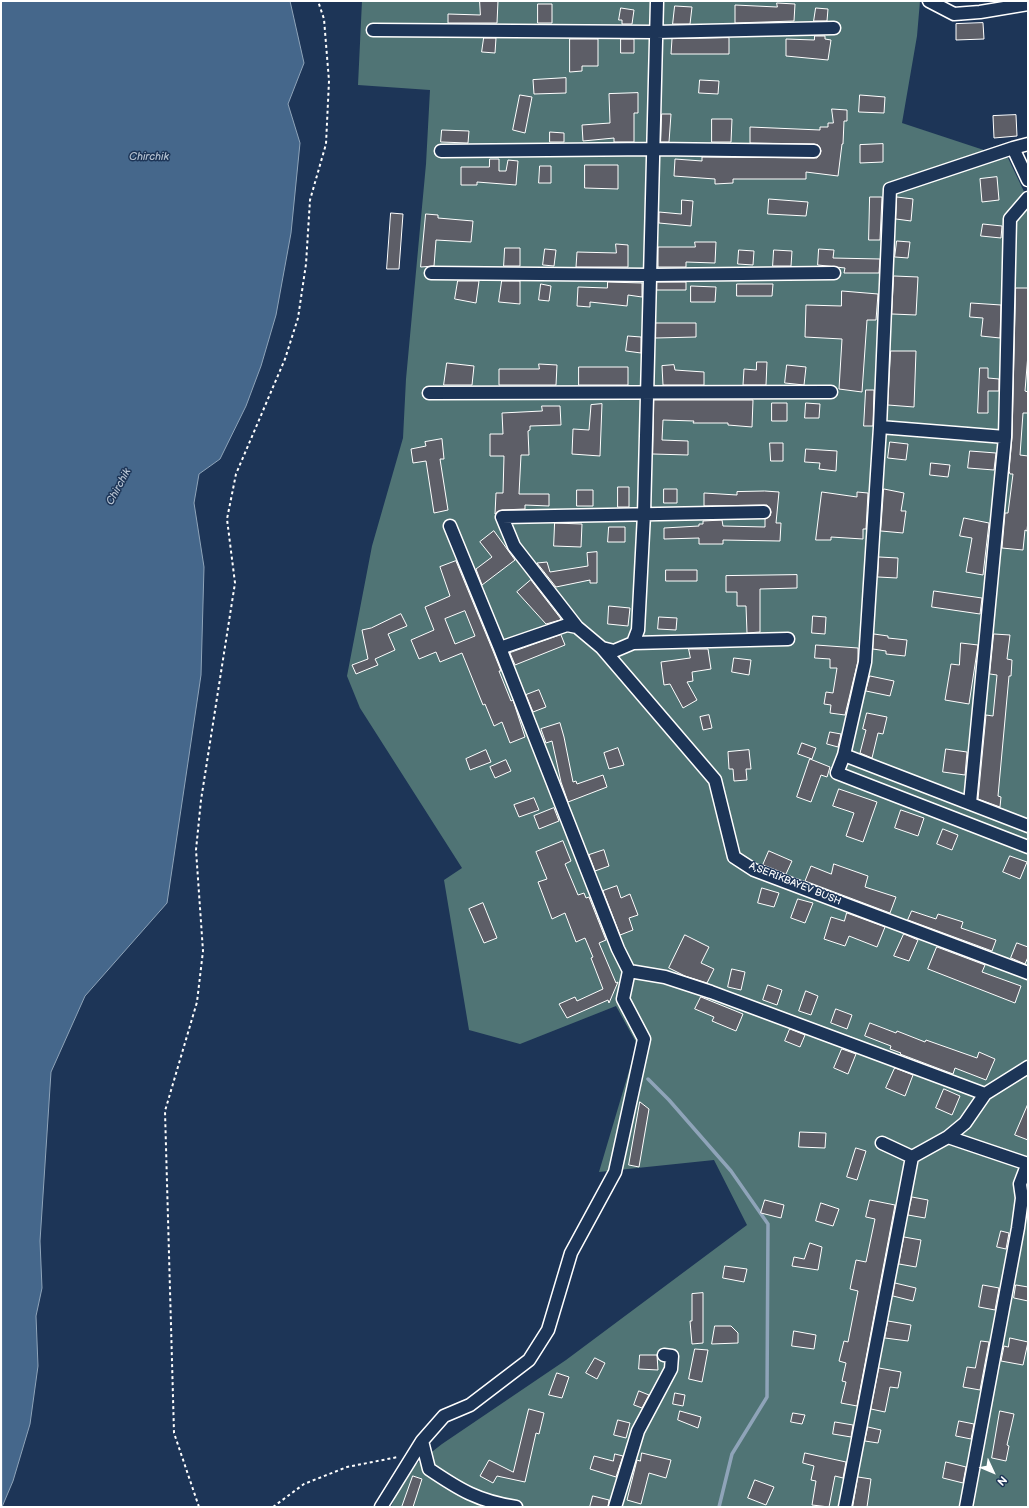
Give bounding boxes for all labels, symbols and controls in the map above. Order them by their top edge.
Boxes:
water label: Chirchik [129,150,169,164]
water label: Chirchik [104,466,134,508]
street label: A,SERIKBAYEV BUSH [747,860,843,908]
north arrow [973,1452,1013,1492]
text: N [994,1473,1010,1488]

